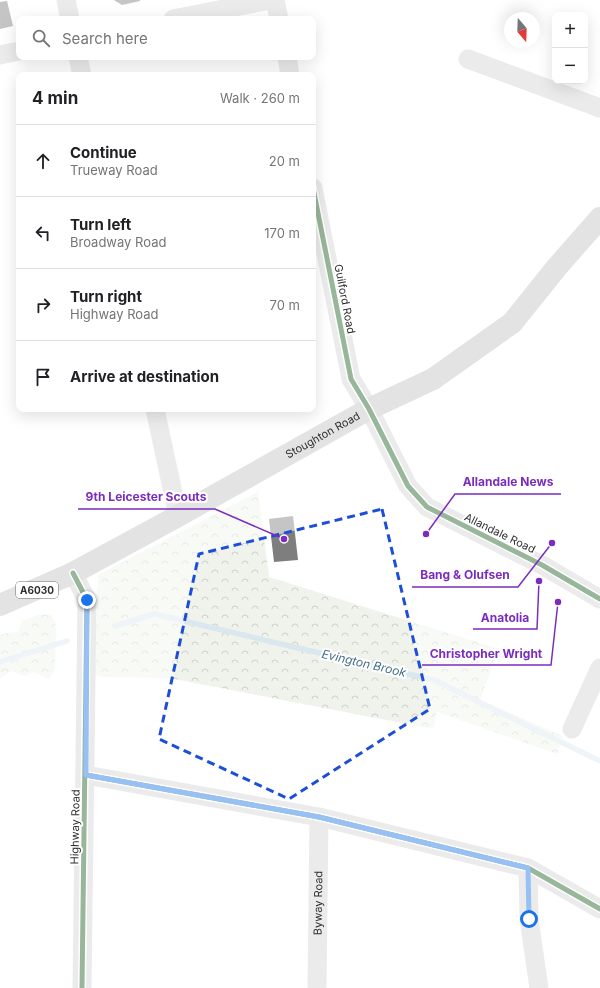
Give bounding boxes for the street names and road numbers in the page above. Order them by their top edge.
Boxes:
street label: Guilford Road [331,263,359,335]
street label: Stoughton Road [283,409,362,461]
street label: Allandale Road [462,510,538,556]
road number: A6030 [16,582,58,598]
street label: Highway Road [67,789,83,865]
street label: Byway Road [311,871,325,935]

